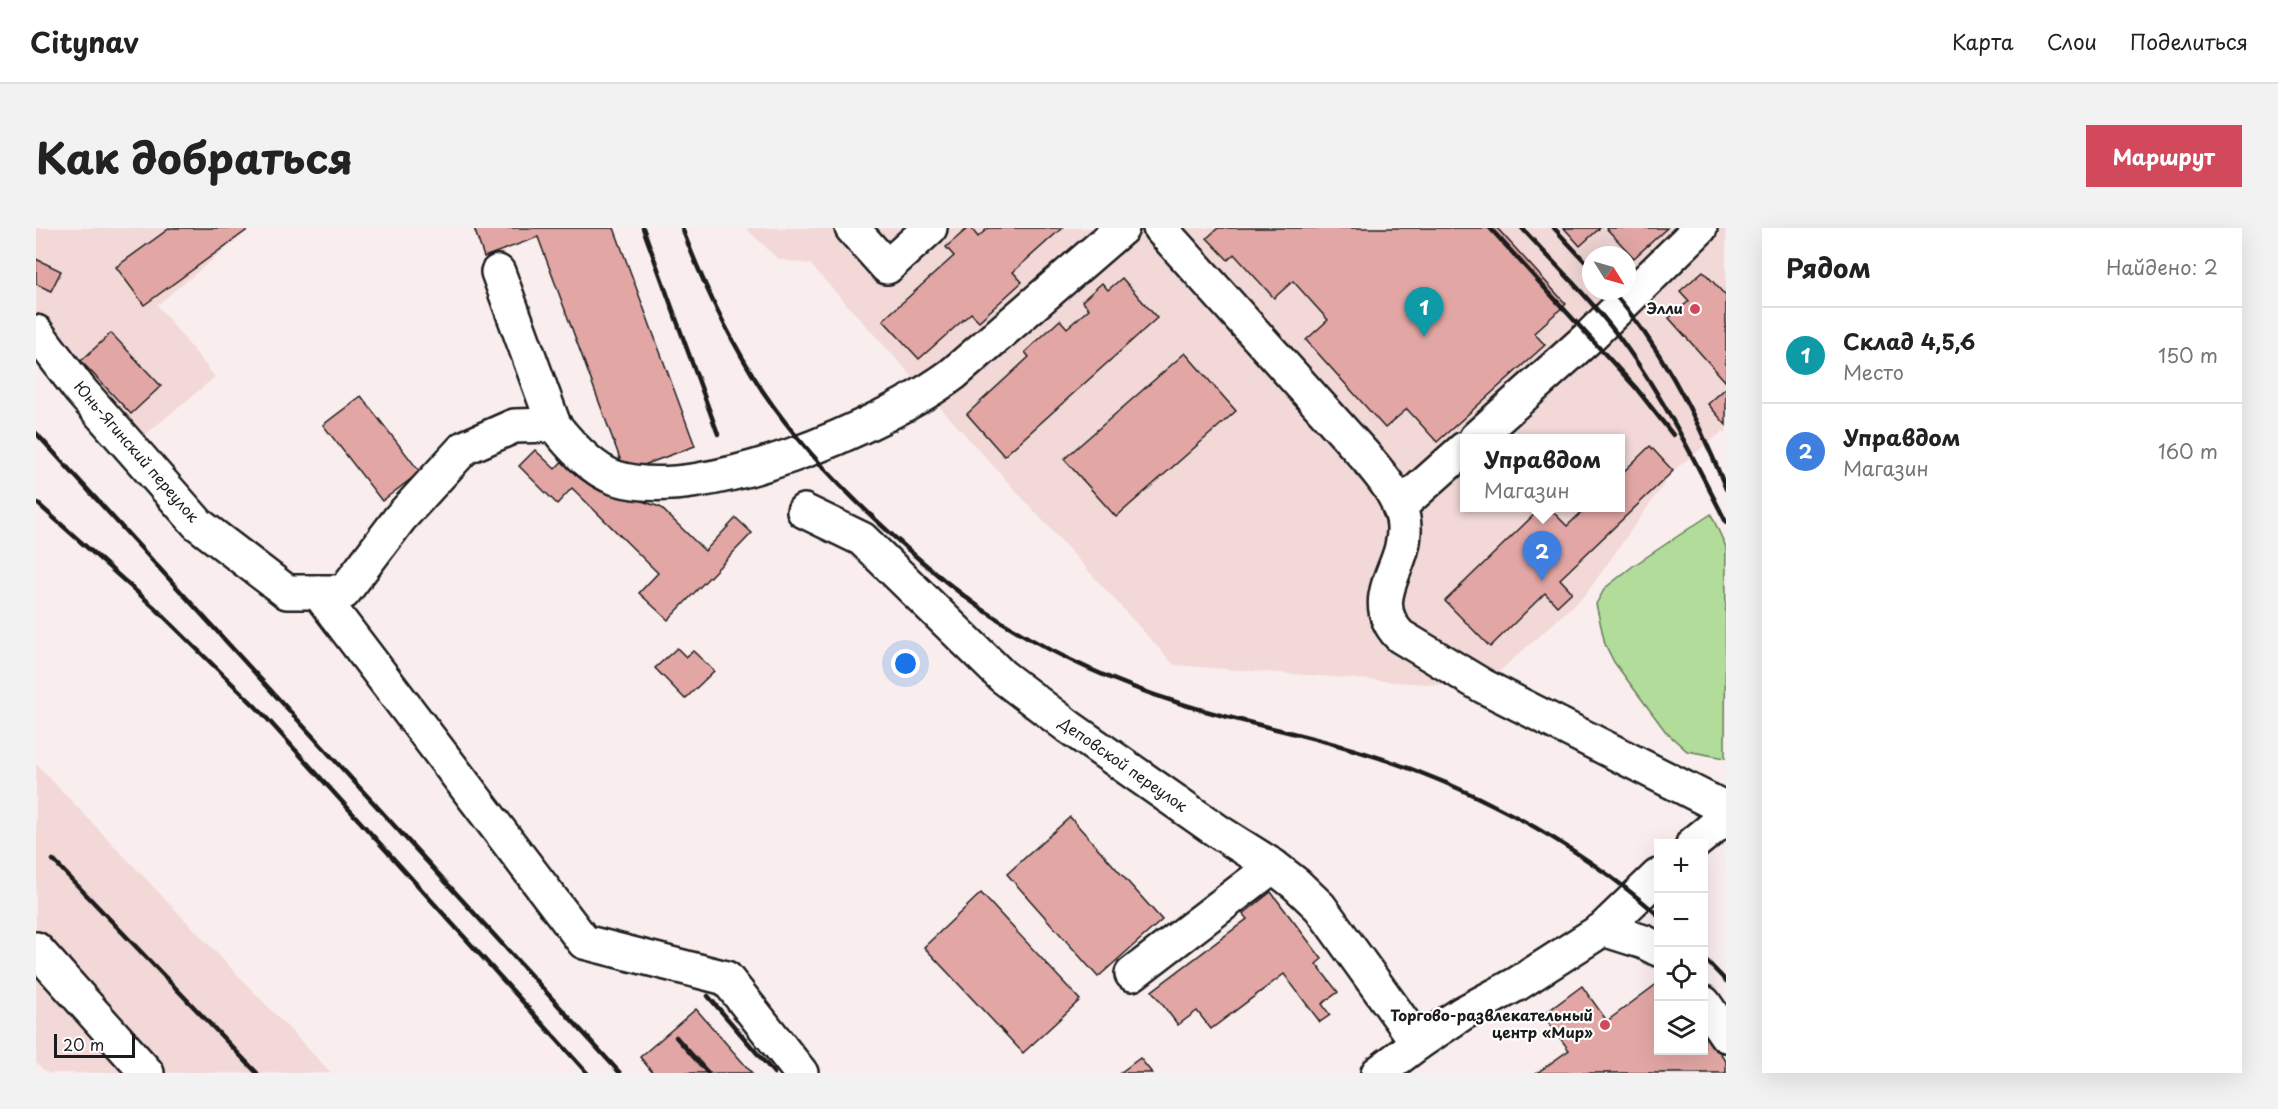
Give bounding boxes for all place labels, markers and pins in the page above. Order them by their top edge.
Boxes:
pin: 1 [1404,288,1444,337]
place label: Элли [1647,296,1683,319]
marker: Элли [1688,302,1702,316]
pin: 2 [1522,532,1562,581]
place label: Торгово-развлекательный центр «Мир» [1390,1003,1593,1043]
marker: Торгово-развлекательный центр «Мир» [1598,1018,1612,1032]

